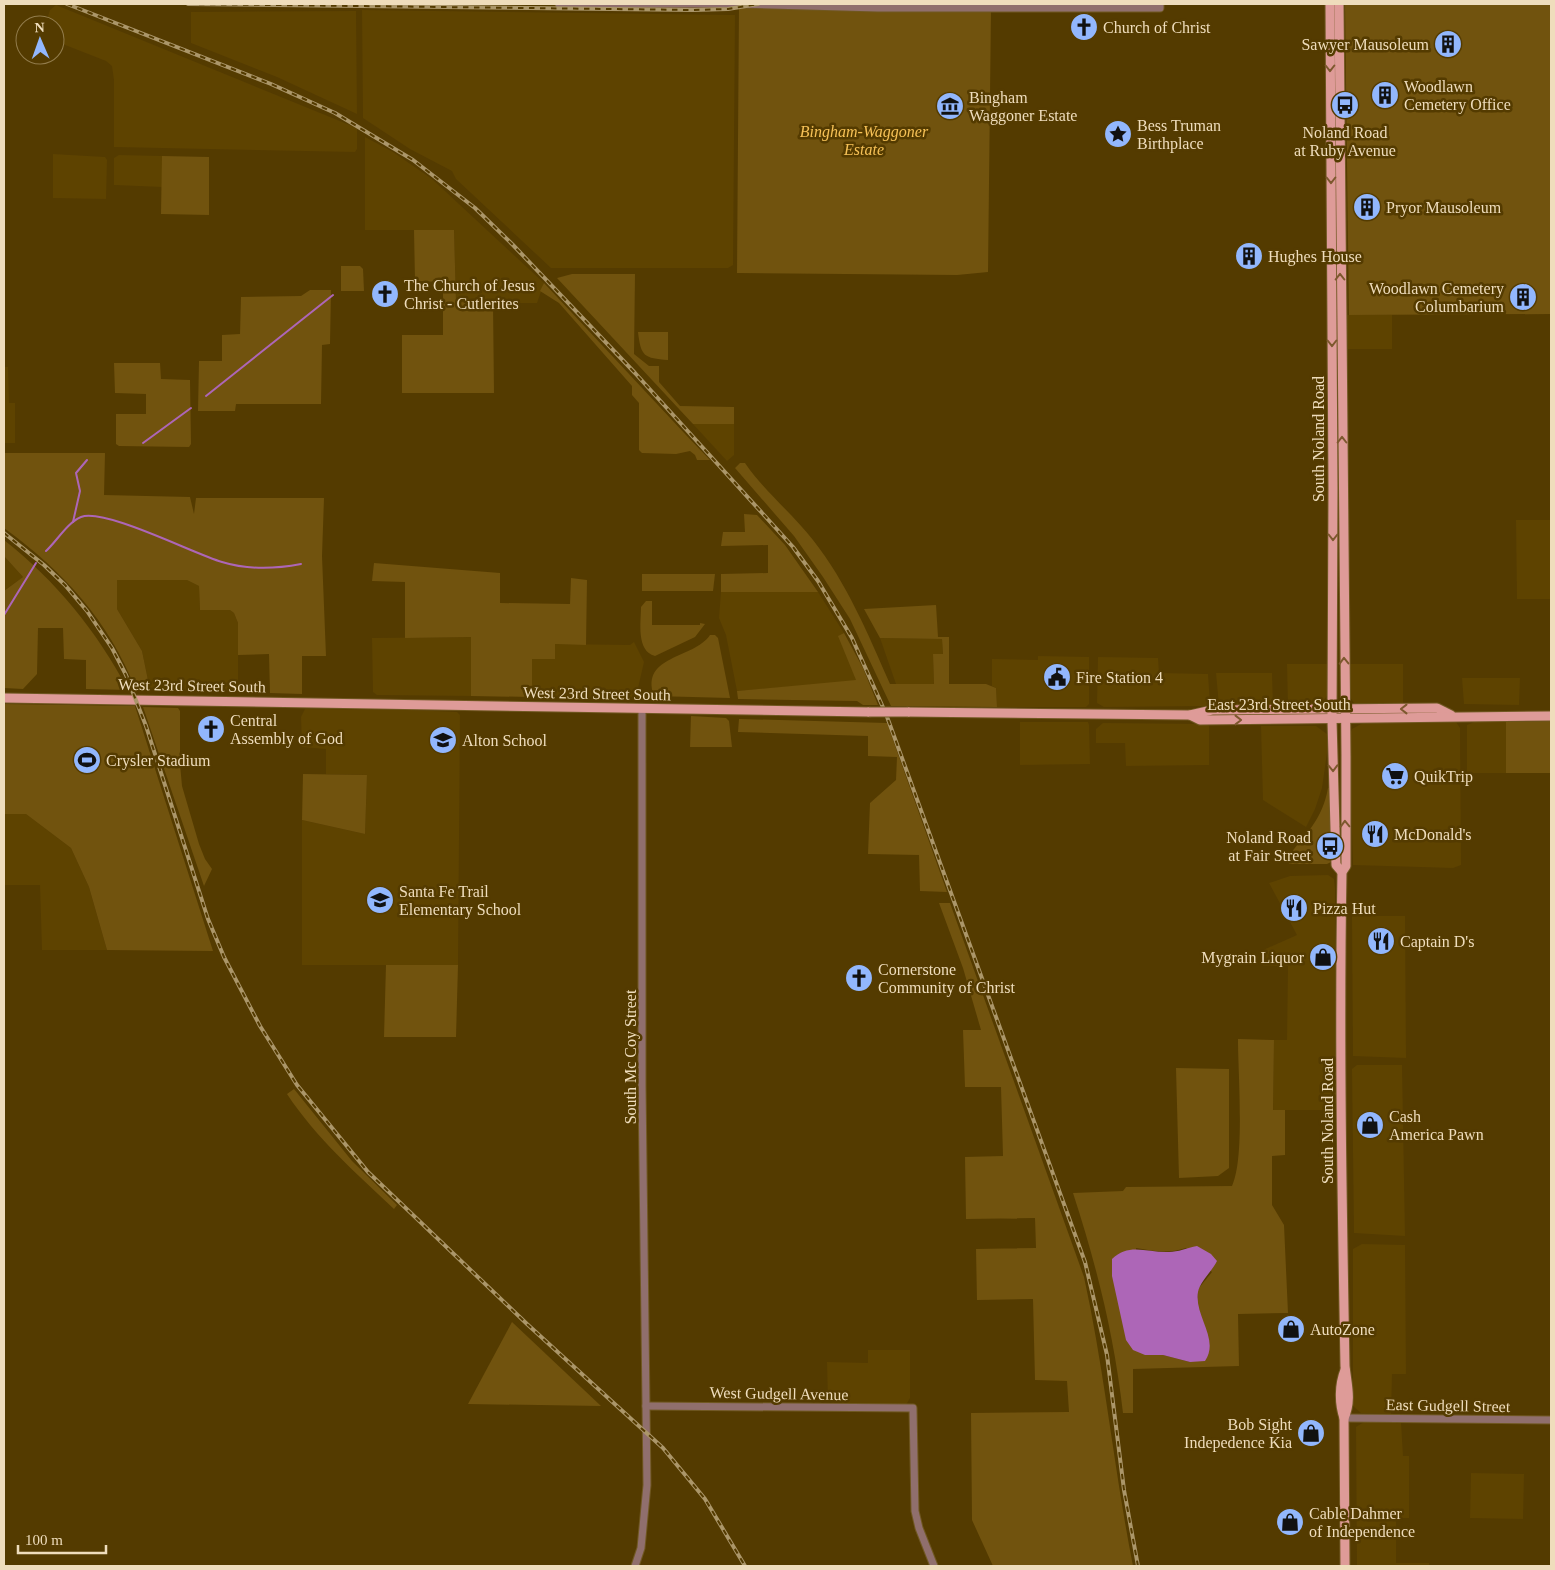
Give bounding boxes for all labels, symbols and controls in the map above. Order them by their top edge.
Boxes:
church icon: Church of Christ [1069,12,1099,42]
north arrow [15,15,65,65]
place label: Church of Christ [1103,19,1211,36]
text: N [34,20,45,35]
building icon: Sawyer Mausoleum [1433,29,1463,59]
place label: Sawyer Mausoleum [1301,36,1430,54]
one-way arrow [1325,64,1335,72]
place label: Woodlawn Cemetery Office [1404,78,1511,114]
building icon: Woodlawn Cemetery Office [1370,80,1400,110]
place label: Bingham Waggoner Estate [969,89,1077,125]
bus stop icon: Noland Road at Ruby Avenue [1330,90,1360,120]
museum icon: Bingham Waggoner Estate [935,91,965,121]
place label: Bess Truman Birthplace [1137,117,1221,153]
place icon: Bess Truman Birthplace [1103,119,1133,149]
park label: Bingham-Waggoner Estate [800,123,929,158]
place label: Noland Road at Ruby Avenue [1294,124,1396,160]
one-way arrow [1326,176,1336,184]
building icon: Pryor Mausoleum [1352,192,1382,222]
place label: Pryor Mausoleum [1386,199,1502,217]
building icon: Hughes House [1234,241,1264,271]
place label: Hughes House [1268,248,1362,266]
one-way arrow [1335,273,1345,281]
place label: The Church of Jesus Christ - Cutlerites [404,277,535,312]
church icon: The Church of Jesus Christ - Cutlerites [370,279,400,309]
place label: Woodlawn Cemetery Columbarium [1369,280,1505,315]
building icon: Woodlawn Cemetery Columbarium [1508,282,1538,312]
one-way arrow [1327,339,1337,347]
street label: South Noland Road [1310,376,1327,502]
one-way arrow [1336,436,1347,444]
one-way arrow [1328,534,1338,542]
one-way arrow [1339,656,1349,664]
public building icon: Fire Station 4 [1042,662,1072,692]
place label: Fire Station 4 [1076,669,1163,686]
street label: West 23rd Street South [118,676,266,695]
street label: West 23rd Street South [523,684,671,703]
street label: East 23rd Street South [1207,696,1351,713]
one-way arrow [1400,704,1408,714]
place label: Central Assembly of God [230,712,343,748]
church icon: Central Assembly of God [196,714,226,744]
one-way arrow [1234,715,1242,725]
school or university icon: Alton School [428,725,458,755]
place label: Alton School [462,732,547,749]
sports icon: Crysler Stadium [72,745,102,775]
place label: Crysler Stadium [106,752,211,770]
supermarket icon: QuikTrip [1380,761,1410,791]
one-way arrow [1328,765,1338,773]
place label: QuikTrip [1414,768,1473,786]
restaurant icon: McDonald's [1360,819,1390,849]
one-way arrow [1339,820,1350,828]
place label: McDonald's [1394,826,1472,843]
place label: Noland Road at Fair Street [1226,829,1312,864]
bus stop icon: Noland Road at Fair Street [1315,831,1345,861]
place label: Santa Fe Trail Elementary School [399,883,522,919]
school or university icon: Santa Fe Trail Elementary School [365,885,395,915]
restaurant icon: Pizza Hut [1279,893,1309,923]
place label: Pizza Hut [1313,900,1376,917]
restaurant icon: Captain D's [1366,926,1396,956]
place label: Captain D's [1400,933,1474,951]
shop icon: Mygrain Liquor [1308,942,1338,972]
place label: Mygrain Liquor [1201,949,1305,967]
place label: Cornerstone Community of Christ [878,961,1015,997]
church icon: Cornerstone Community of Christ [844,963,874,993]
street label: South Mc Coy Street [622,989,640,1124]
street label: South Noland Road [1319,1058,1336,1184]
place label: Cash America Pawn [1389,1108,1484,1143]
shop icon: Cash America Pawn [1355,1110,1385,1140]
shop icon: AutoZone [1276,1314,1306,1344]
place label: AutoZone [1310,1321,1375,1338]
street label: West Gudgell Avenue [709,1384,849,1404]
street label: East Gudgell Street [1386,1396,1511,1416]
place label: Bob Sight Indepedence Kia [1184,1416,1293,1452]
shop icon: Bob Sight Indepedence Kia [1296,1418,1326,1448]
place label: Cable Dahmer of Independence [1309,1505,1415,1541]
shop icon: Cable Dahmer of Independence [1275,1507,1305,1537]
scale bar [18,1522,105,1554]
text: 100 m [25,1532,63,1548]

